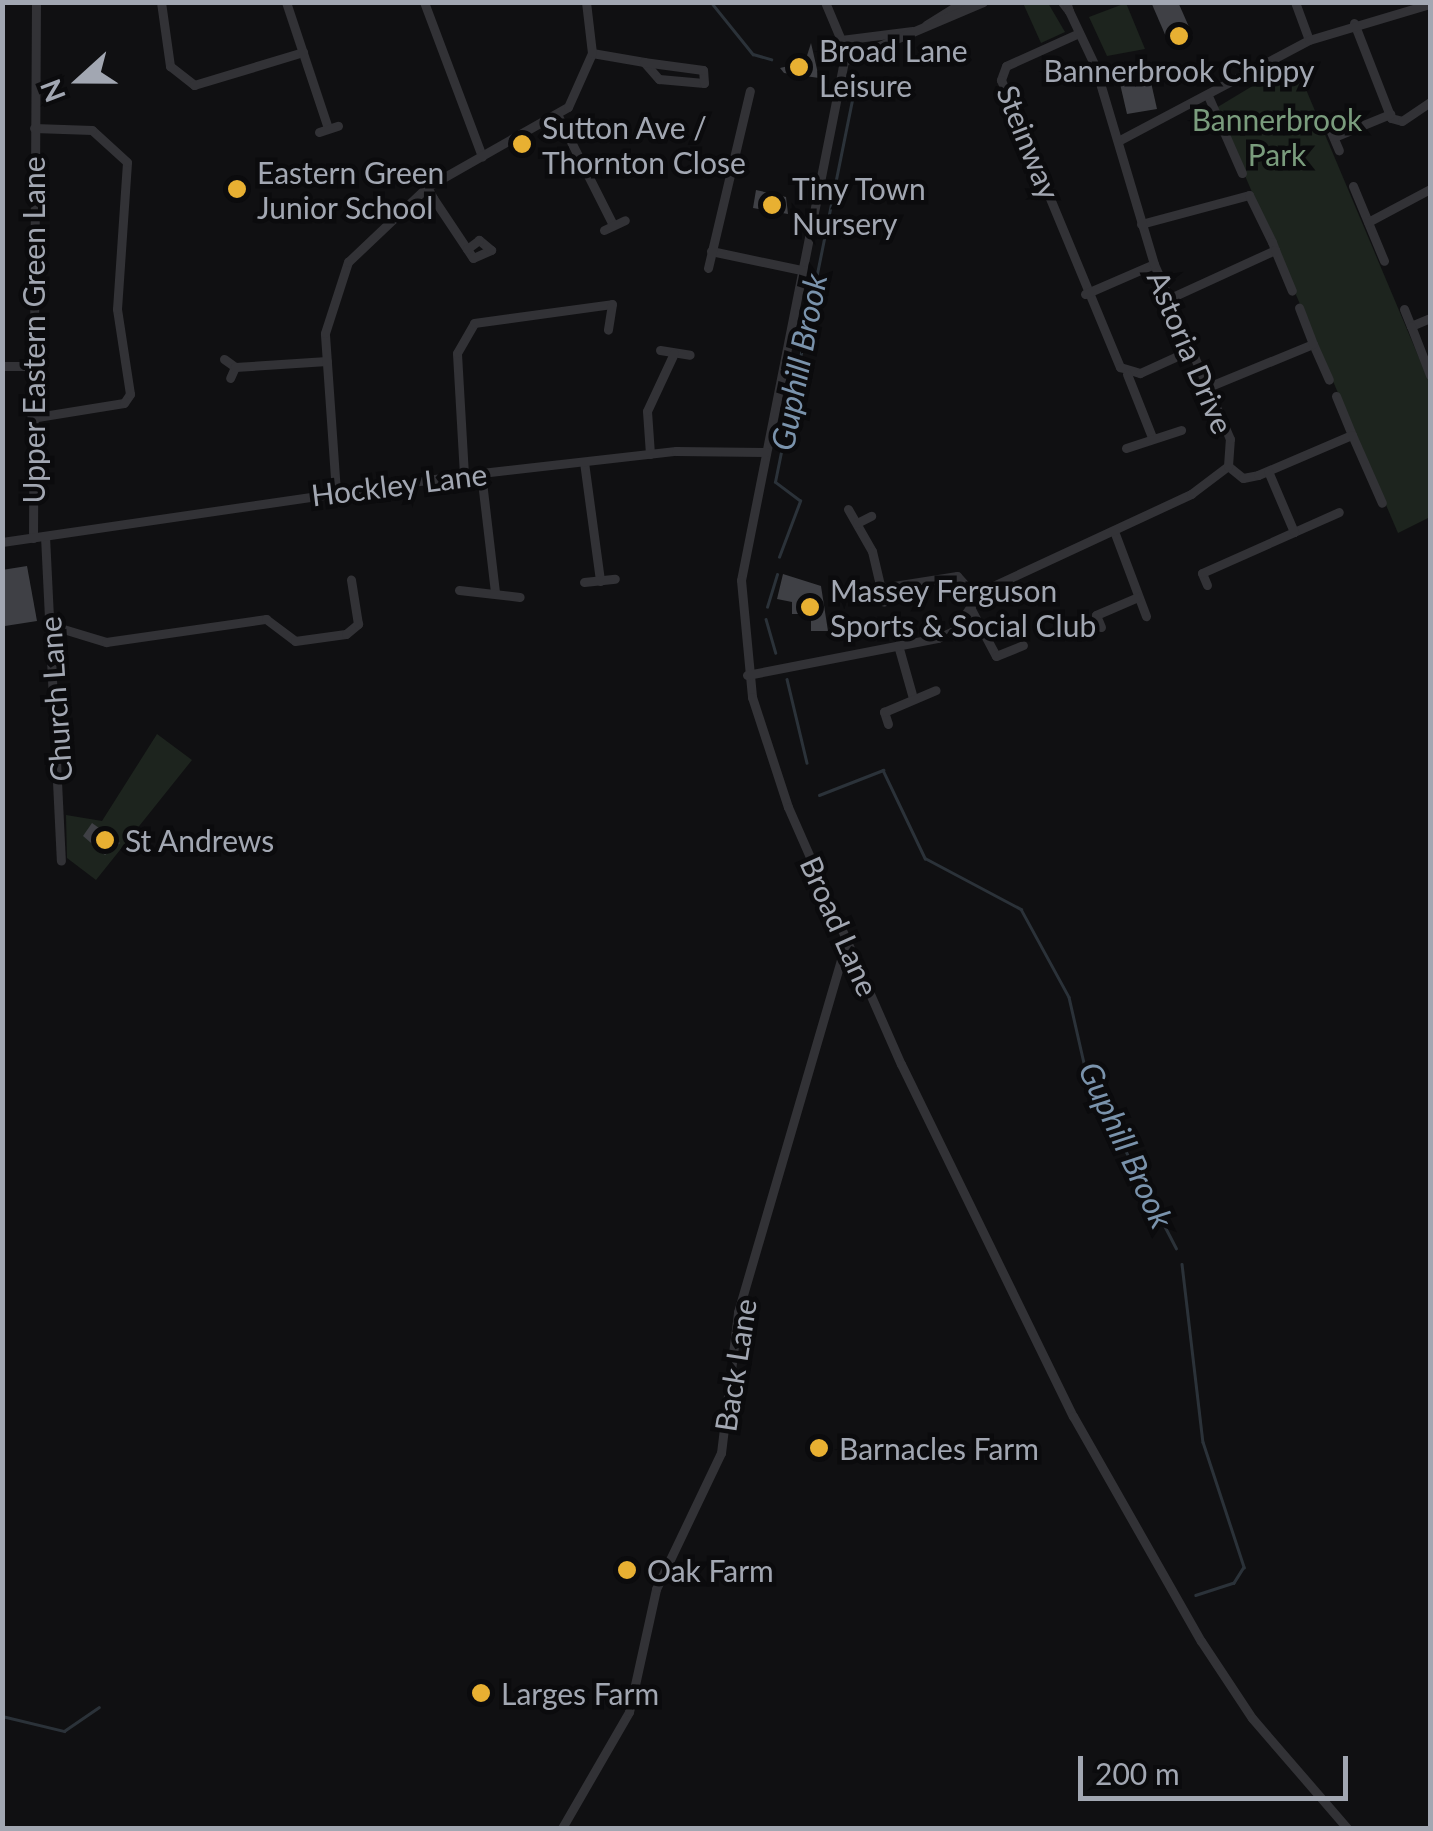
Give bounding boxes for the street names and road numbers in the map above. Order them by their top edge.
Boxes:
street label: Steinway [990,80,1068,204]
street label: Upper Eastern Green Lane [15,156,51,504]
street label: Astoria Drive [1141,265,1241,439]
street label: Hockley Lane [309,455,489,513]
street label: Church Lane [31,615,79,783]
street label: Broad Lane [793,851,887,1001]
street label: Back Lane [707,1296,763,1434]

